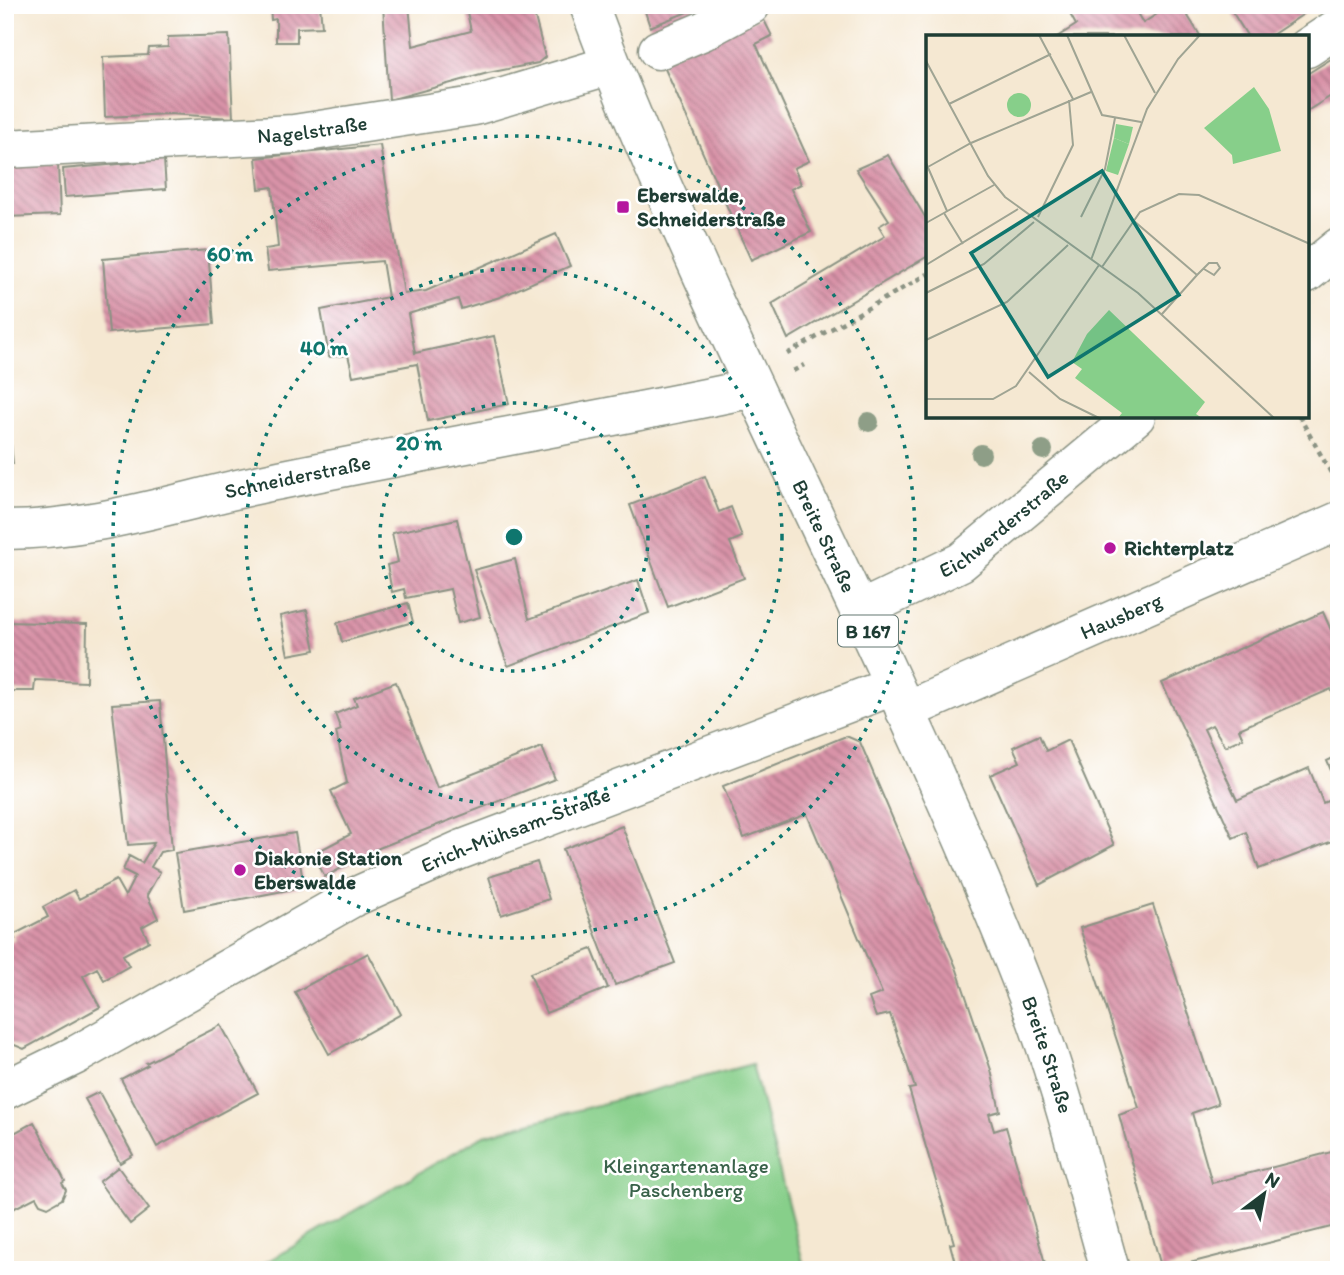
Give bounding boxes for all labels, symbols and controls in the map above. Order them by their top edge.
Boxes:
inset map [926,35,1309,418]
street label: Nagelstraße [257,110,369,148]
place label: Eberswalde, Schneiderstraße [637,182,785,231]
marker: Eberswalde, Schneiderstraße [615,199,631,215]
text: 60 m [207,241,254,266]
text: 40 m [300,335,348,360]
text: 20 m [396,430,443,455]
street label: Schneiderstraße [222,449,373,504]
street label: Eichwerderstraße [935,465,1074,583]
street label: Breite Straße [787,475,862,596]
centre of rings [502,525,526,549]
place label: Richterplatz [1124,535,1234,561]
marker: Richterplatz [1102,540,1118,556]
street label: Hausberg [1076,587,1166,645]
road number: B 167 [838,616,898,646]
street label: Erich-Mühsam-Straße [417,781,614,878]
place label: Diakonie Station Eberswalde [254,845,403,894]
marker: Diakonie Station Eberswalde [232,862,248,878]
street label: Breite Straße [1017,992,1079,1116]
park label: Kleingartenanlage Paschenberg [603,1153,769,1202]
north arrow [1228,1160,1298,1230]
text: N [1261,1167,1284,1193]

